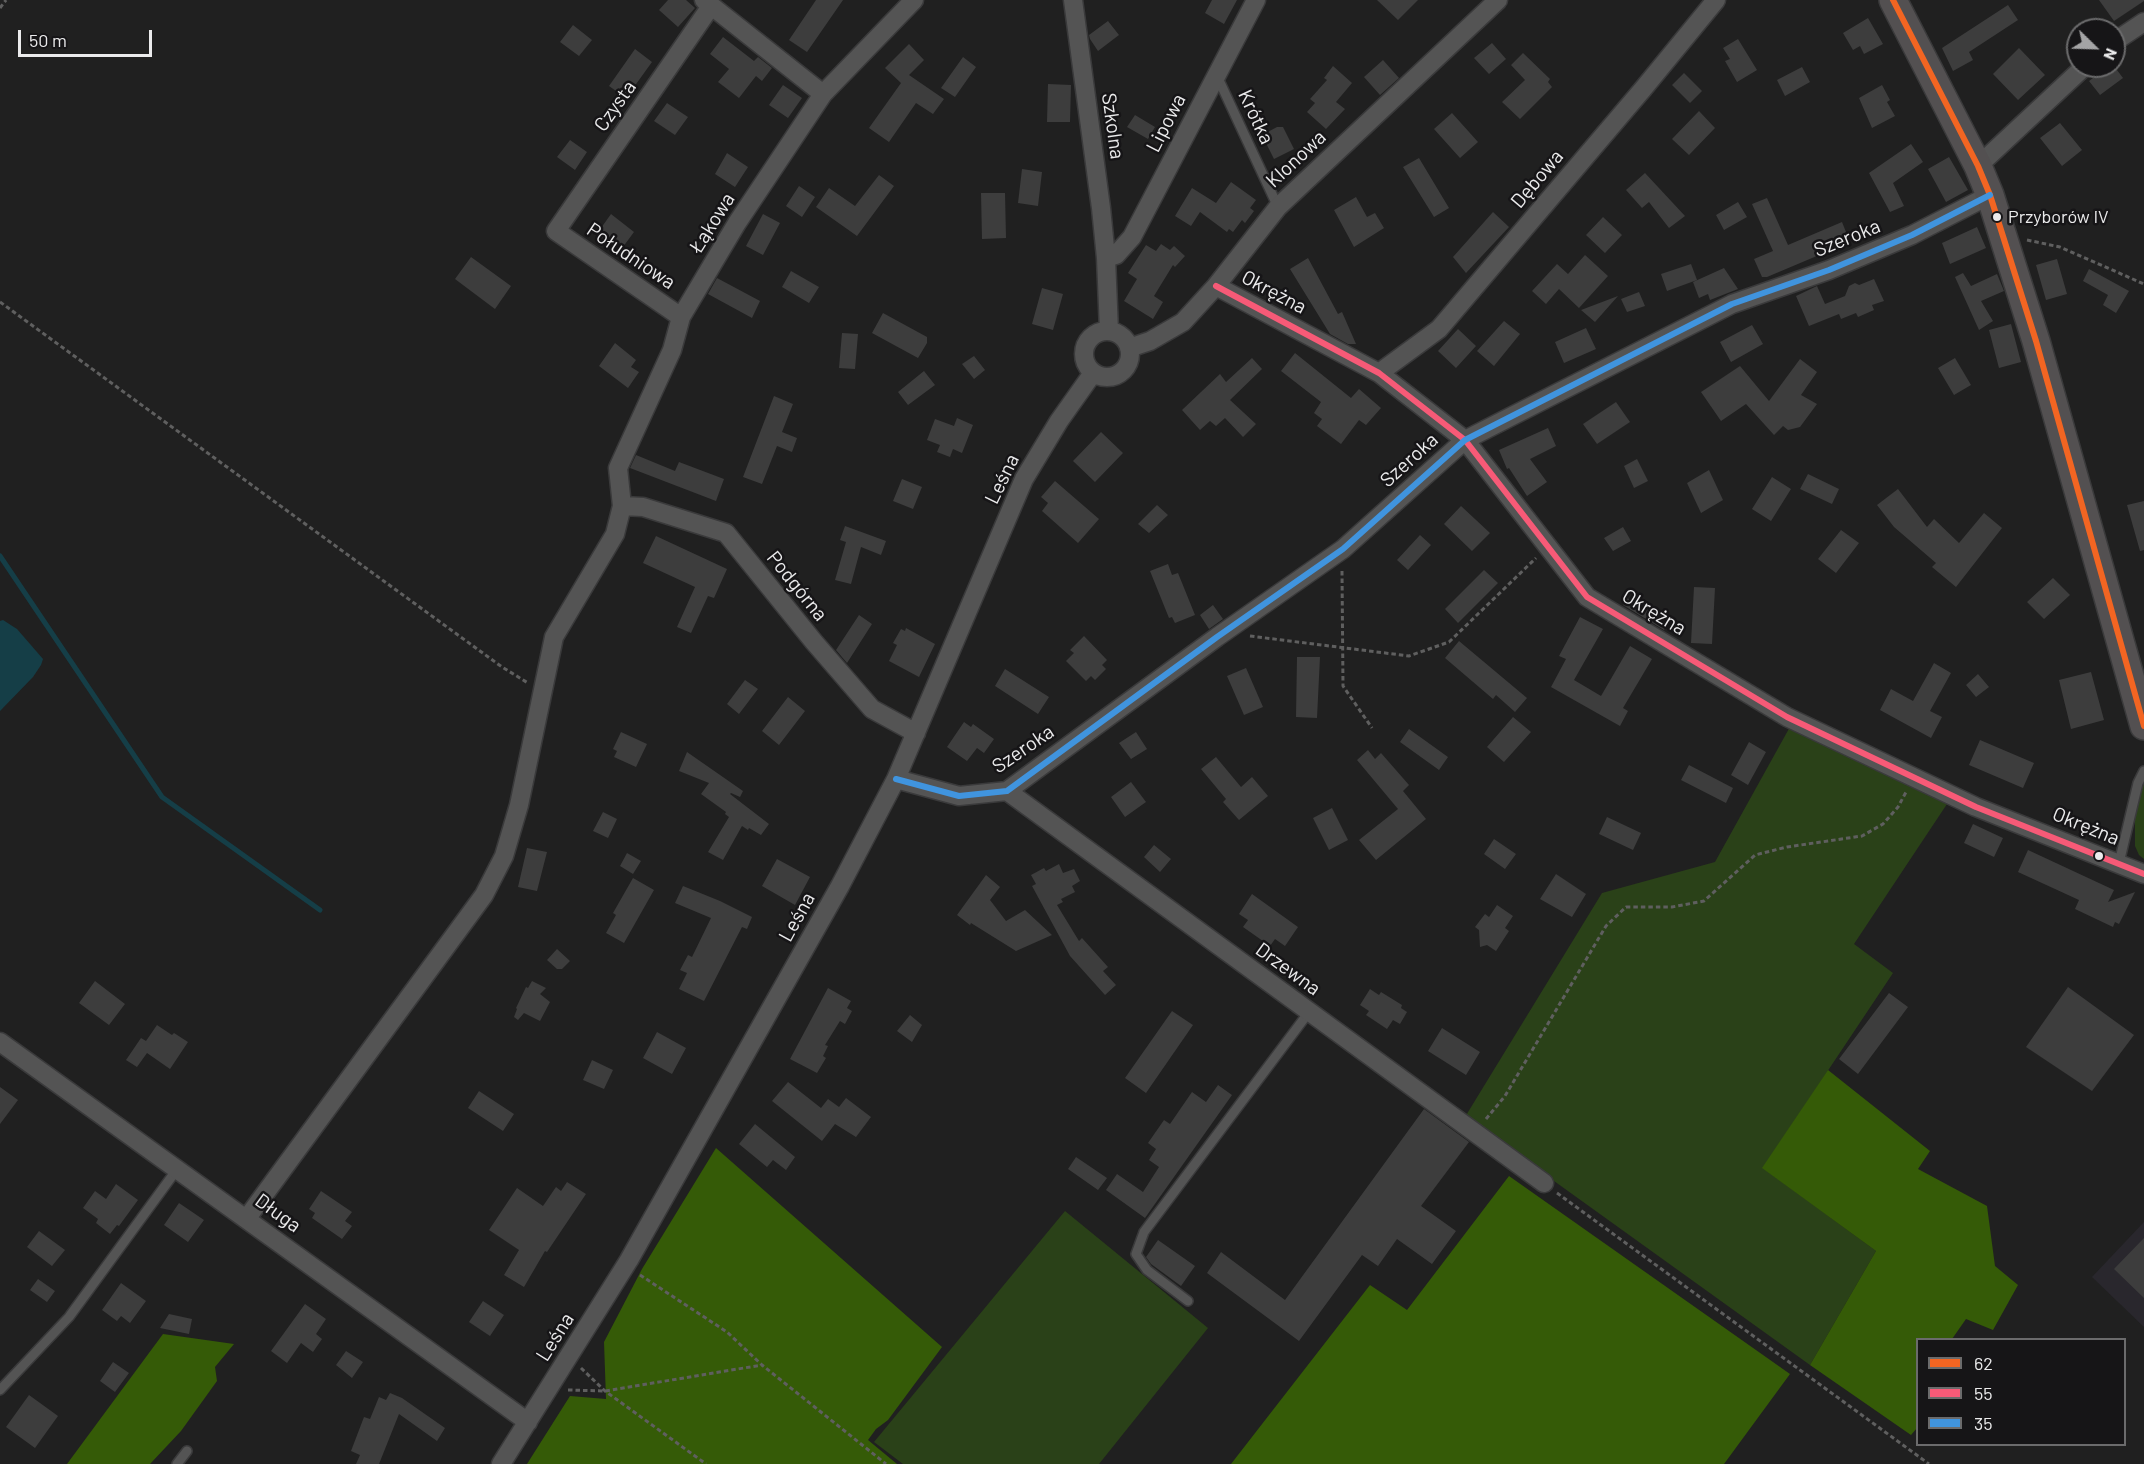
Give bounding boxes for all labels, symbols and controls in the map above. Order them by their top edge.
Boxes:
scale bar [21,18,154,56]
north arrow [2066,18,2126,78]
text: 50 m [29,29,67,51]
text: N [2100,46,2122,63]
street label: Czysta [589,76,641,136]
street label: Krótka [1233,86,1279,148]
street label: Lipowa [1141,90,1191,156]
street label: Szkolna [1096,91,1130,161]
street label: Klonowa [1261,125,1331,193]
street label: Dębowa [1506,145,1568,213]
street label: Łąkowa [684,188,740,258]
place label: Przyborów IV [2008,206,2109,228]
marker: Przyborów IV [1991,211,2003,223]
street label: Szeroka [1810,214,1884,262]
street label: Południowa [582,218,680,294]
street label: Okrężna [1237,265,1311,319]
street label: Szeroka [1375,428,1443,492]
street label: Leśna [980,450,1024,508]
street label: Podgórna [762,546,832,626]
street label: Okrężna [1618,584,1690,640]
street label: Szeroka [988,720,1058,778]
street label: Okrężna [2049,802,2123,850]
unlabelled marker [2093,850,2105,862]
street label: Leśna [774,888,820,946]
street label: Drzewna [1251,937,1325,1001]
street label: Długa [250,1188,306,1238]
street label: Leśna [531,1308,579,1366]
legend [1916,1338,2126,1446]
text: 62 [1974,1352,1993,1374]
text: 55 [1974,1382,1993,1404]
text: 35 [1974,1412,1993,1434]

